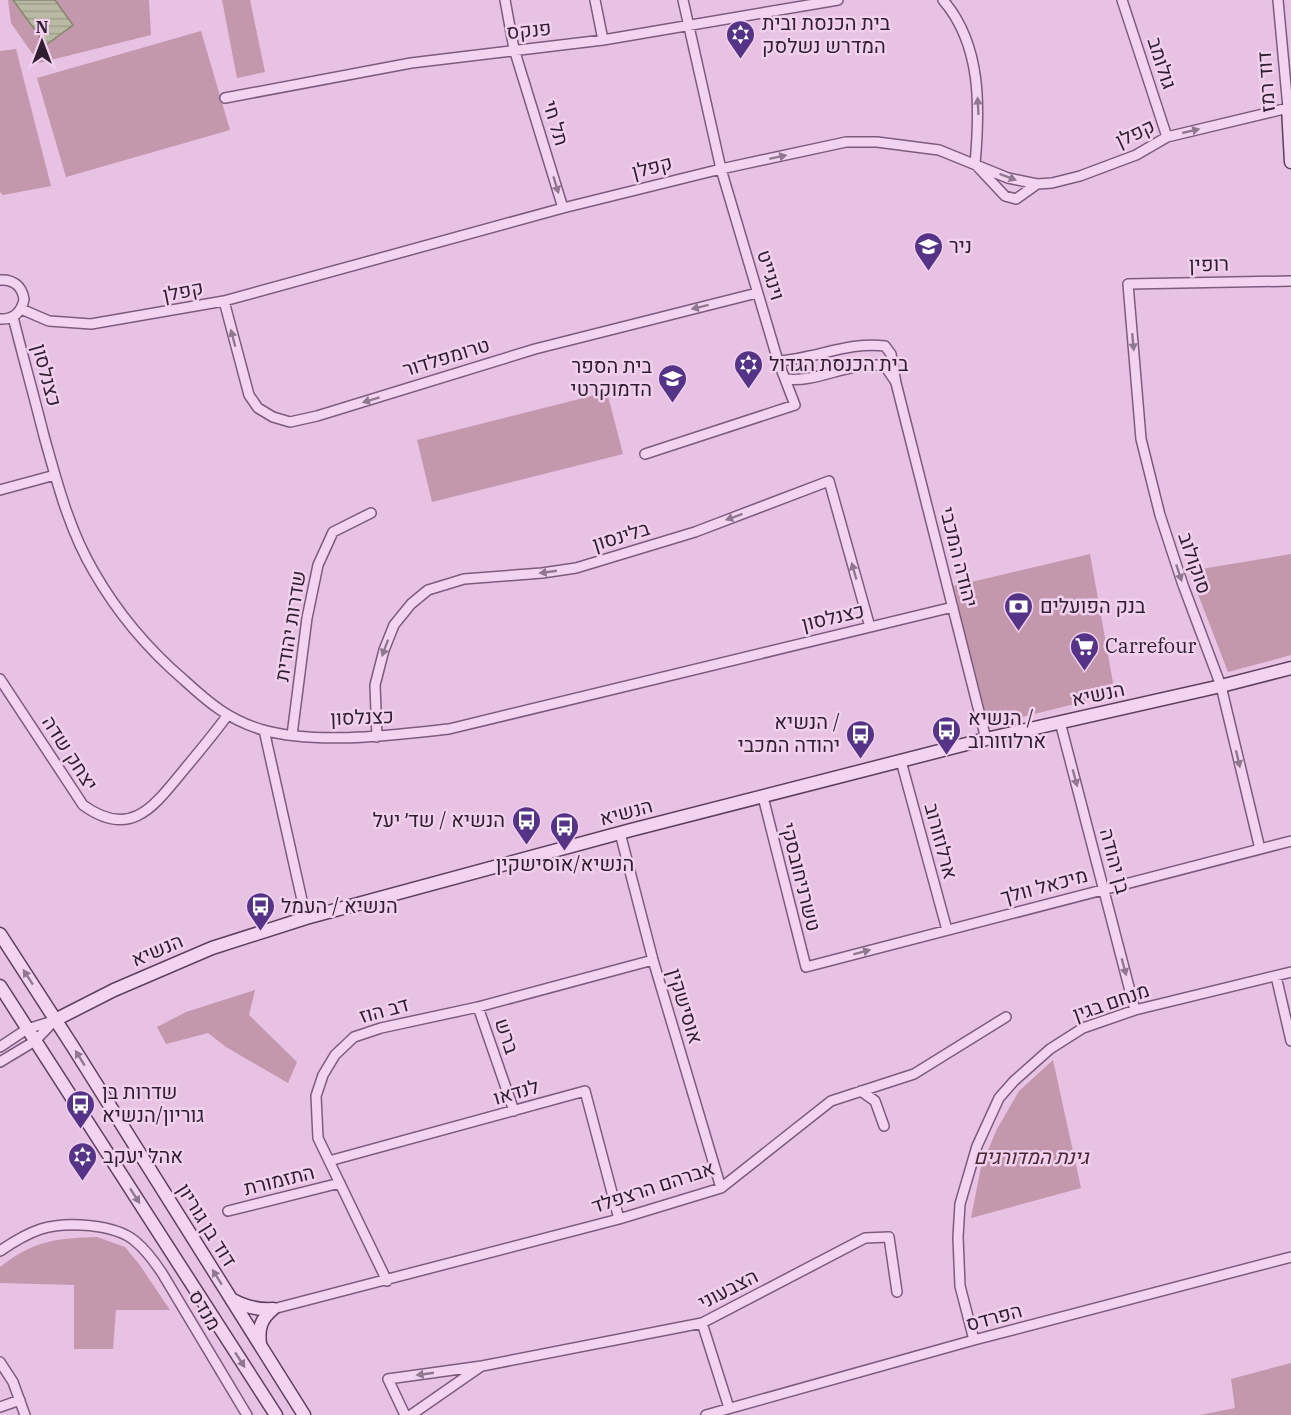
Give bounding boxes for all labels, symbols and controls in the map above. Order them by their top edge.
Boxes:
place label: בית הכנסת ובית המדרש נשלסק [762,9,891,59]
north arrow [12,12,72,72]
street label: פנקס [505,14,553,45]
text: N [36,17,48,37]
synagogue icon: בית הכנסת ובית המדרש נשלסק [725,18,757,60]
street label: גולומב [1141,33,1184,92]
street label: דוד רמז [1250,51,1281,113]
one-way arrow [974,96,983,115]
street label: תל חי [537,97,576,149]
street label: קפלן [1111,112,1159,153]
one-way arrow [1182,126,1201,136]
street label: קפלן [629,148,675,185]
one-way arrow [768,152,787,161]
one-way arrow [999,172,1017,182]
one-way arrow [552,176,561,194]
school or university icon: ניר [912,230,944,272]
place label: ניר [949,232,972,259]
street label: וינגייט [751,246,792,303]
street label: רופין [1189,250,1229,277]
street label: קפלן [160,273,206,308]
one-way arrow [691,303,709,312]
one-way arrow [228,328,238,347]
street label: טרומפלדור [399,331,493,383]
one-way arrow [1128,332,1138,351]
street label: כצנלסון [26,341,69,409]
synagogue icon: בית הכנסת הגדול [732,348,764,390]
place label: בית הכנסת הגדול [769,350,909,377]
place label: בית הספר הדמוקרטי [571,352,652,402]
school or university icon: בית הספר הדמוקרטי [657,362,689,404]
one-way arrow [362,395,380,405]
street label: יהודה המכבי [934,504,985,610]
one-way arrow [725,513,743,522]
street label: בלינסון [589,514,653,557]
street label: סוקולוב [1172,528,1219,597]
one-way arrow [849,562,858,580]
one-way arrow [1175,564,1184,582]
one-way arrow [538,568,557,577]
street label: שדרות יהודית [267,569,312,683]
bank icon: בנק הפועלים [1003,590,1035,632]
place label: בנק הפועלים [1040,592,1146,619]
street label: כצנלסון [799,596,867,637]
supermarket icon: Carrefour [1068,630,1100,672]
place label: Carrefour [1105,632,1197,659]
one-way arrow [380,639,390,657]
street label: הנשיא [1069,675,1127,712]
street label: כצנלסון [330,702,394,731]
place label: הנשיא / ארלוזורוב [968,704,1046,754]
place label: הנשיא / יהודה המכבי [738,708,840,758]
street label: יצחק שדה [36,710,105,795]
bus stop icon: הנשיא / ארלוזורוב [931,714,963,756]
bus stop icon: הנשיא / יהודה המכבי [845,718,877,760]
one-way arrow [1234,749,1244,768]
one-way arrow [1071,770,1080,788]
street label: הנשיא [596,792,655,832]
street label: ארלוזורוב [918,800,965,882]
bus stop icon: הנשיא / שד׳ יעל [510,804,542,846]
place label: הנשיא / שד׳ יעל [372,806,505,833]
bus stop icon: הנשיא/אוסישקין [549,810,581,852]
street label: טשרניחובסקי [775,820,828,934]
street label: בן יהודה [1094,825,1137,897]
place label: הנשיא/אוסישקין [496,850,634,877]
street label: מיכאל וולך [997,861,1090,910]
bus stop icon: הנשיא / העמל [244,890,276,932]
place label: הנשיא / העמל [281,892,398,919]
street label: הנשיא [127,927,187,972]
one-way arrow [853,947,871,956]
one-way arrow [1120,958,1130,976]
street label: אוסישקין [661,965,710,1047]
one-way arrow [22,969,33,985]
street label: מנחם בגין [1069,976,1153,1027]
street label: דב הוז [356,990,412,1029]
street label: ברש [489,1014,526,1058]
one-way arrow [75,1050,86,1066]
street label: לנדאו [490,1072,542,1111]
place label: שדרות בן גוריון/הנשיא [102,1078,204,1128]
bus stop icon: שדרות בן גוריון/הנשיא [65,1088,97,1130]
synagogue icon: אהל יעקב [66,1140,98,1182]
place label: אהל יעקב [103,1142,183,1169]
park label: גינת המדורגים [974,1143,1090,1170]
street label: אברהם הרצפלד [588,1154,718,1219]
street label: התזמורת [241,1158,317,1201]
street label: דוד בן גוריון [171,1178,244,1272]
one-way arrow [129,1187,140,1204]
street label: הצבעוני [693,1262,762,1315]
one-way arrow [211,1268,222,1285]
street label: מנדס [183,1284,228,1335]
street label: הפרדס [963,1296,1025,1337]
one-way arrow [234,1352,245,1368]
one-way arrow [415,1370,434,1379]

